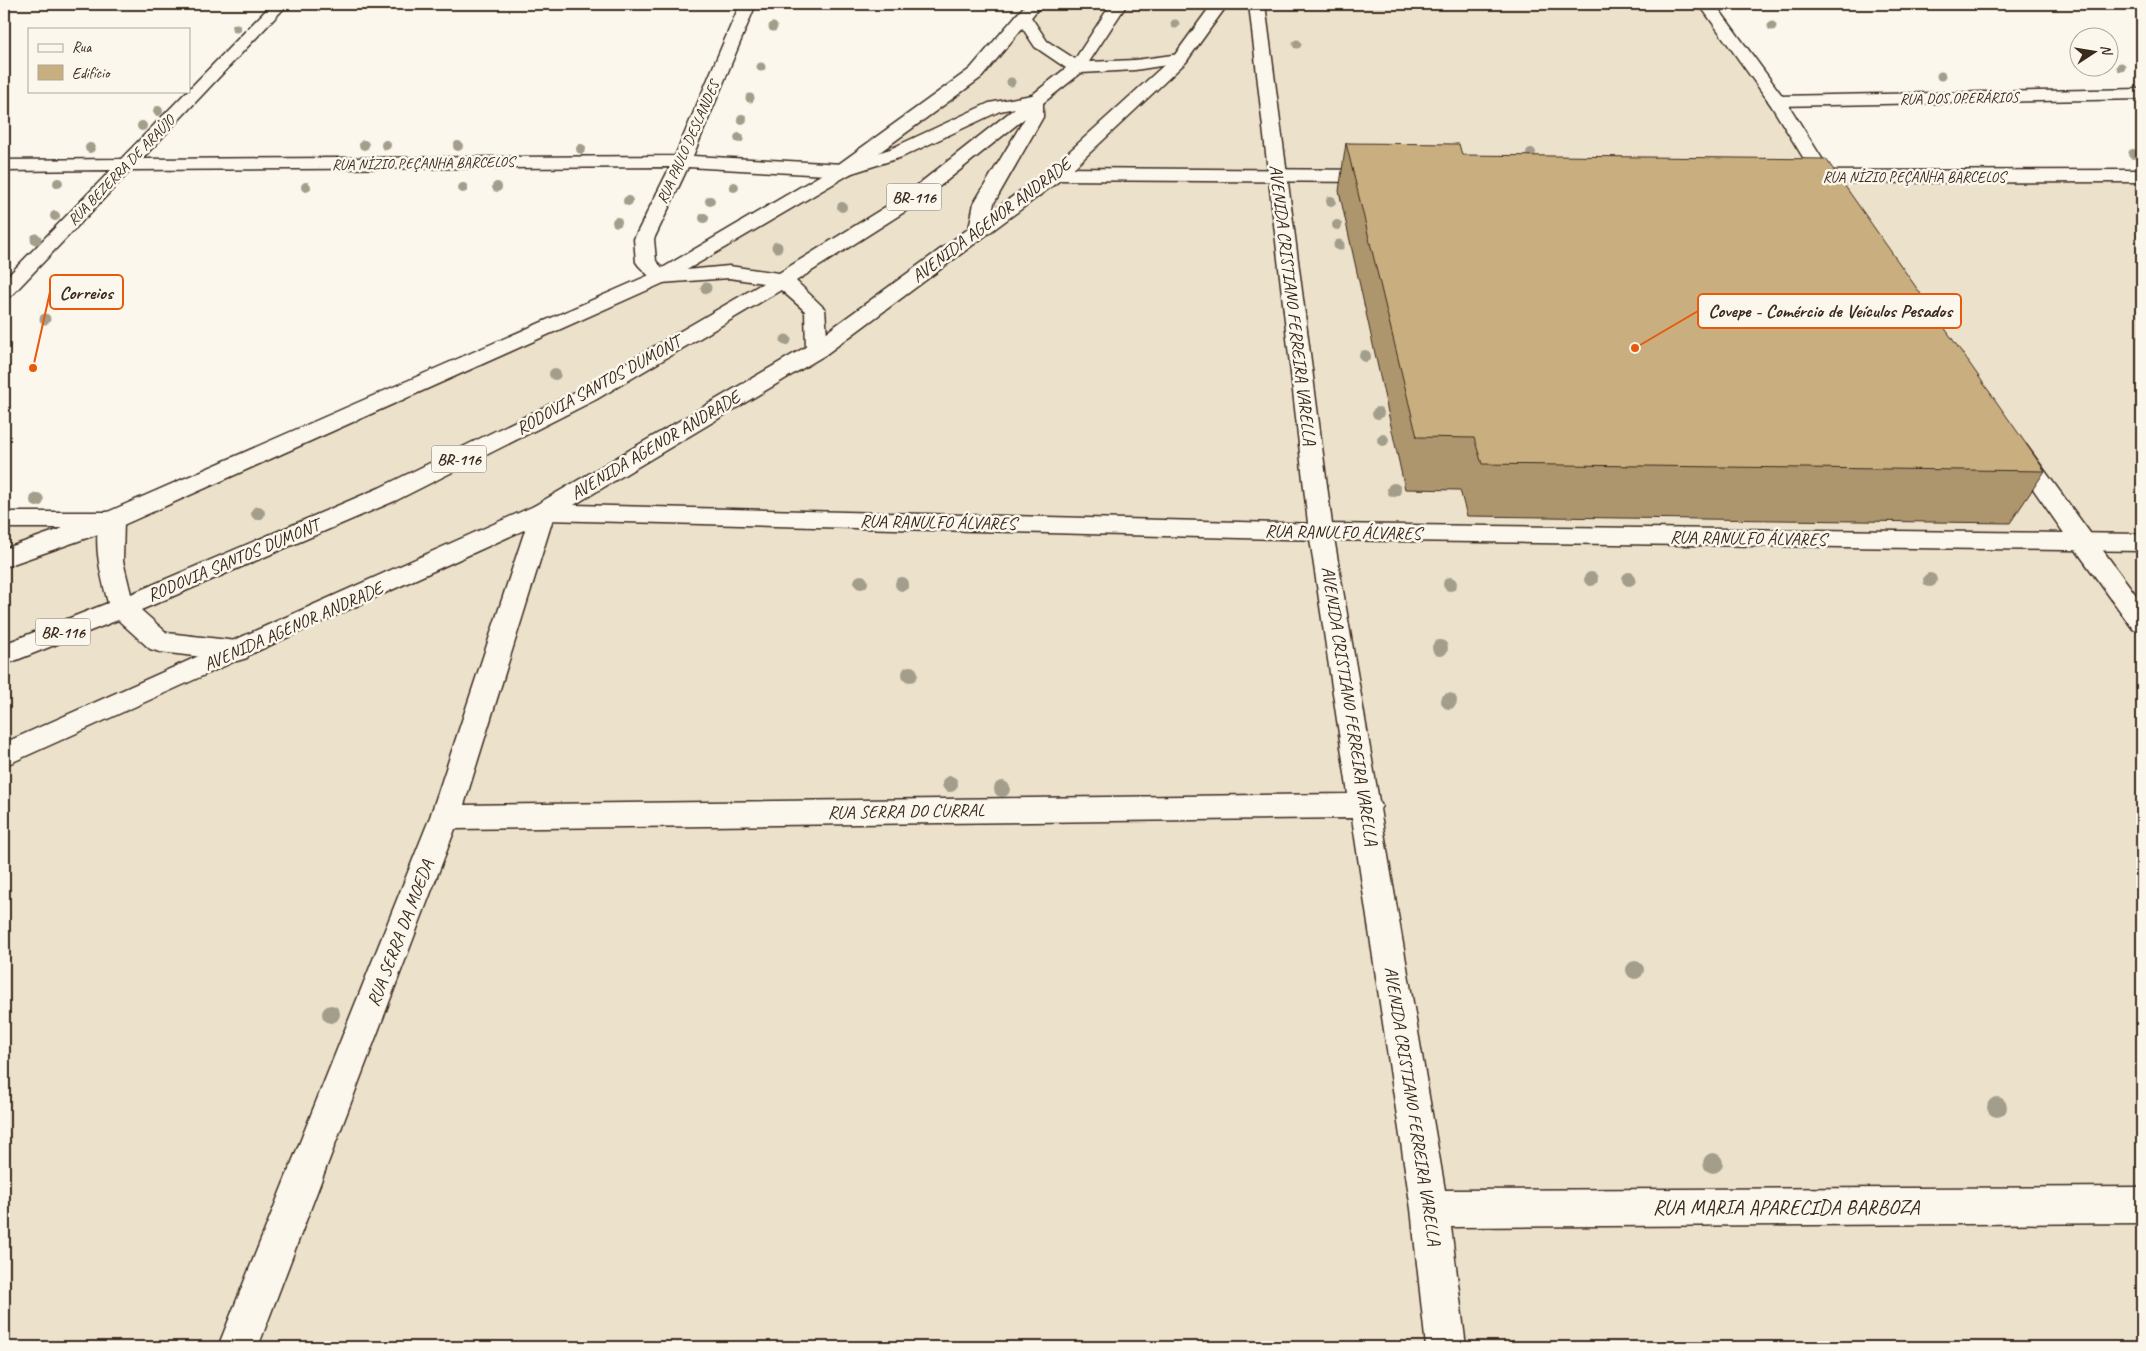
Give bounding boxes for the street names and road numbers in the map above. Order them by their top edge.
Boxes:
street label: RUA PAULO DESLANDES [653,75,725,207]
street label: RUA DOS OPERÁRIOS [1899,88,2020,109]
street label: RUA BEZERRA DE ARAÚJO [64,110,180,229]
street label: AVENIDA AGENOR ANDRADE [907,151,1077,287]
street label: RUA NÍZIO PEÇANHA BARCELOS [332,152,517,175]
street label: AVENIDA CRISTIANO FERREIRA VARELLA [1265,163,1321,447]
street label: RUA NÍZIO PEÇANHA BARCELOS [1823,168,2008,187]
road number: BR-116 [886,183,942,210]
street label: RODOVIA SANTOS DUMONT [512,328,688,439]
street label: AVENIDA AGENOR ANDRADE [566,384,746,504]
road number: BR-116 [432,446,486,472]
street label: RUA RANULFO ÁLVARES [860,510,1019,534]
street label: RODOVIA SANTOS DUMONT [144,512,327,606]
street label: RUA RANULFO ÁLVARES [1265,520,1424,544]
street label: RUA RANULFO ÁLVARES [1670,526,1829,550]
street label: AVENIDA CRISTIANO FERREIRA VARELLA [1317,565,1383,848]
street label: AVENIDA AGENOR ANDRADE [200,576,388,675]
road number: BR-116 [36,618,90,646]
street label: RUA SERRA DO CURRAL [827,799,985,823]
street label: RUA SERRA DA MOEDA [362,856,438,1009]
street label: AVENIDA CRISTIANO FERREIRA VARELLA [1380,965,1446,1248]
street label: RUA MARIA APARECIDA BARBOZA [1653,1194,1921,1220]

